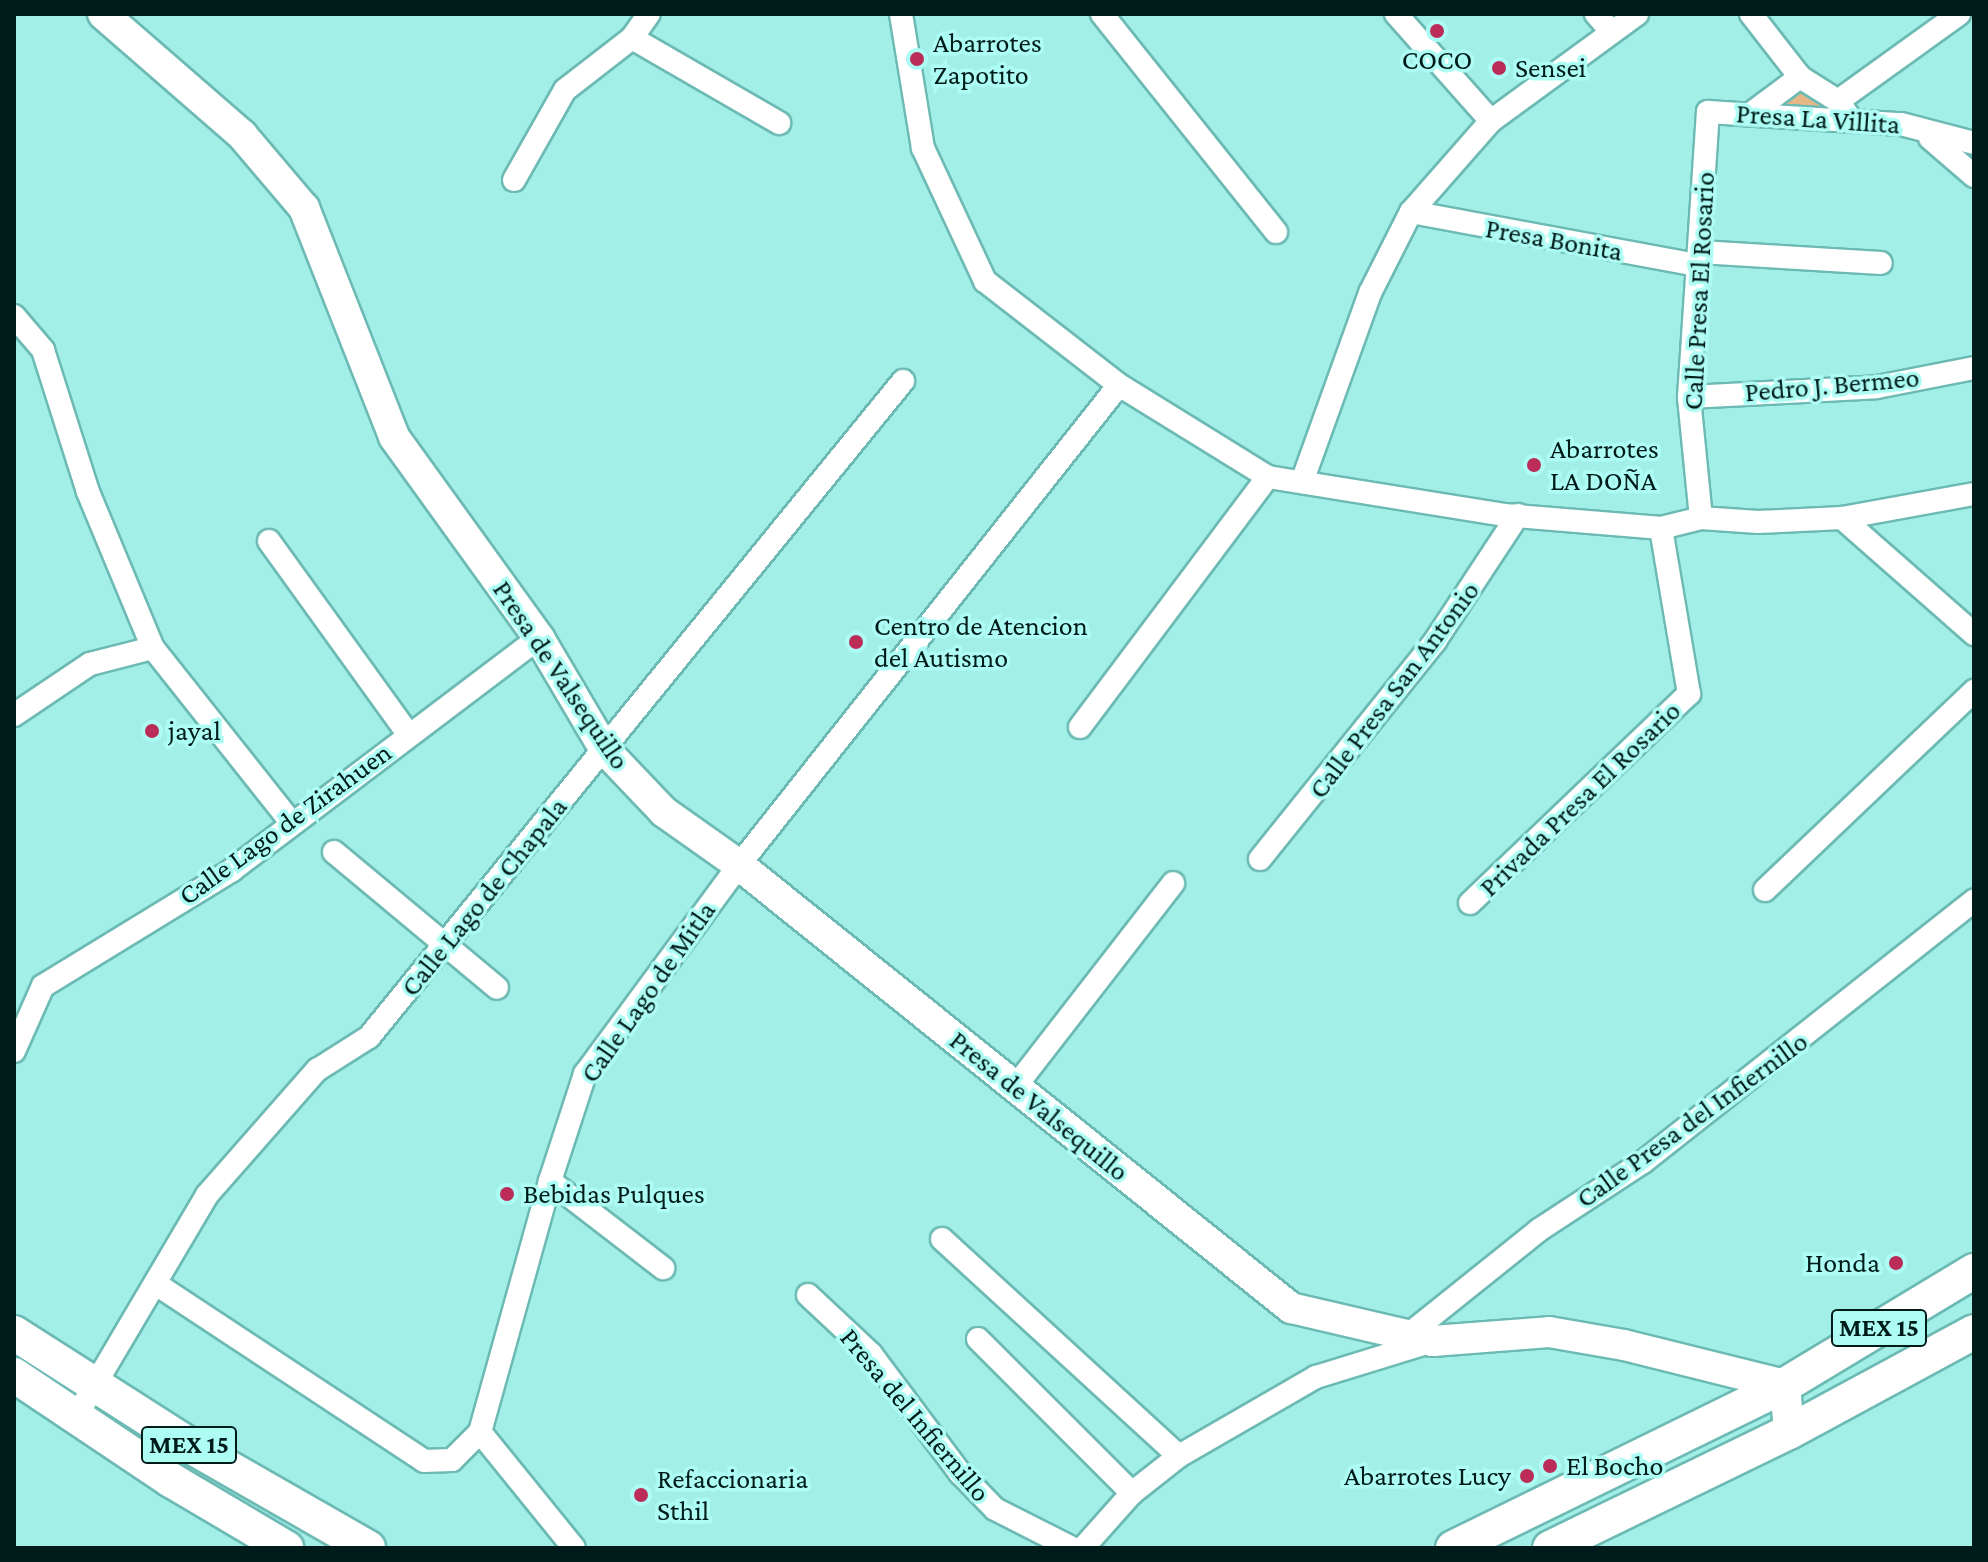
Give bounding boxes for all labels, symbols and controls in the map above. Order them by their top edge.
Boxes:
marker: COCO [1428,22,1446,40]
place label: Abarrotes Zapotito [933,26,1042,92]
place label: COCO [1402,43,1472,77]
marker: Abarrotes Zapotito [908,50,926,68]
place label: Sensei [1515,51,1586,85]
marker: Sensei [1490,59,1508,77]
street label: Presa La Villita [1735,97,1901,141]
street label: Calle Presa El Rosario [1676,171,1722,411]
street label: Presa Bonita [1483,211,1625,269]
street label: Pedro J. Bermeo [1743,361,1921,409]
place label: Abarrotes LA DOÑA [1550,432,1659,498]
marker: Abarrotes LA DOÑA [1525,456,1543,474]
street label: Presa de Valsequillo [485,574,637,776]
street label: Calle Presa San Antonio [1301,575,1487,805]
place label: Centro de Atencion del Autismo [874,609,1088,675]
marker: Centro de Atencion del Autismo [845,631,867,653]
street label: Privada Presa El Rosario [1472,694,1688,904]
place label: jayal [168,714,221,748]
marker: jayal [143,722,161,740]
street label: Calle Lago de Zirahuen [172,736,398,912]
street label: Calle Lago de Chapala [394,791,574,1003]
street label: Calle Lago de Mitla [573,895,723,1089]
street label: Presa de Valsequillo [943,1024,1135,1188]
street label: Calle Presa del Infiernillo [1570,1025,1814,1215]
place label: Bebidas Pulques [523,1177,705,1211]
marker: Bebidas Pulques [498,1185,516,1203]
place label: Honda [1805,1246,1880,1280]
marker: Honda [1887,1254,1905,1272]
road number: MEX 15 [1829,1306,1929,1350]
street label: Presa del Infiernillo [833,1321,997,1509]
road number: MEX 15 [139,1423,239,1467]
place label: El Bocho [1566,1449,1663,1483]
marker: El Bocho [1541,1457,1559,1475]
place label: Abarrotes Lucy [1344,1459,1511,1493]
place label: Refaccionaria Sthil [657,1462,808,1528]
marker: Abarrotes Lucy [1518,1467,1536,1485]
marker: Refaccionaria Sthil [632,1486,650,1504]

